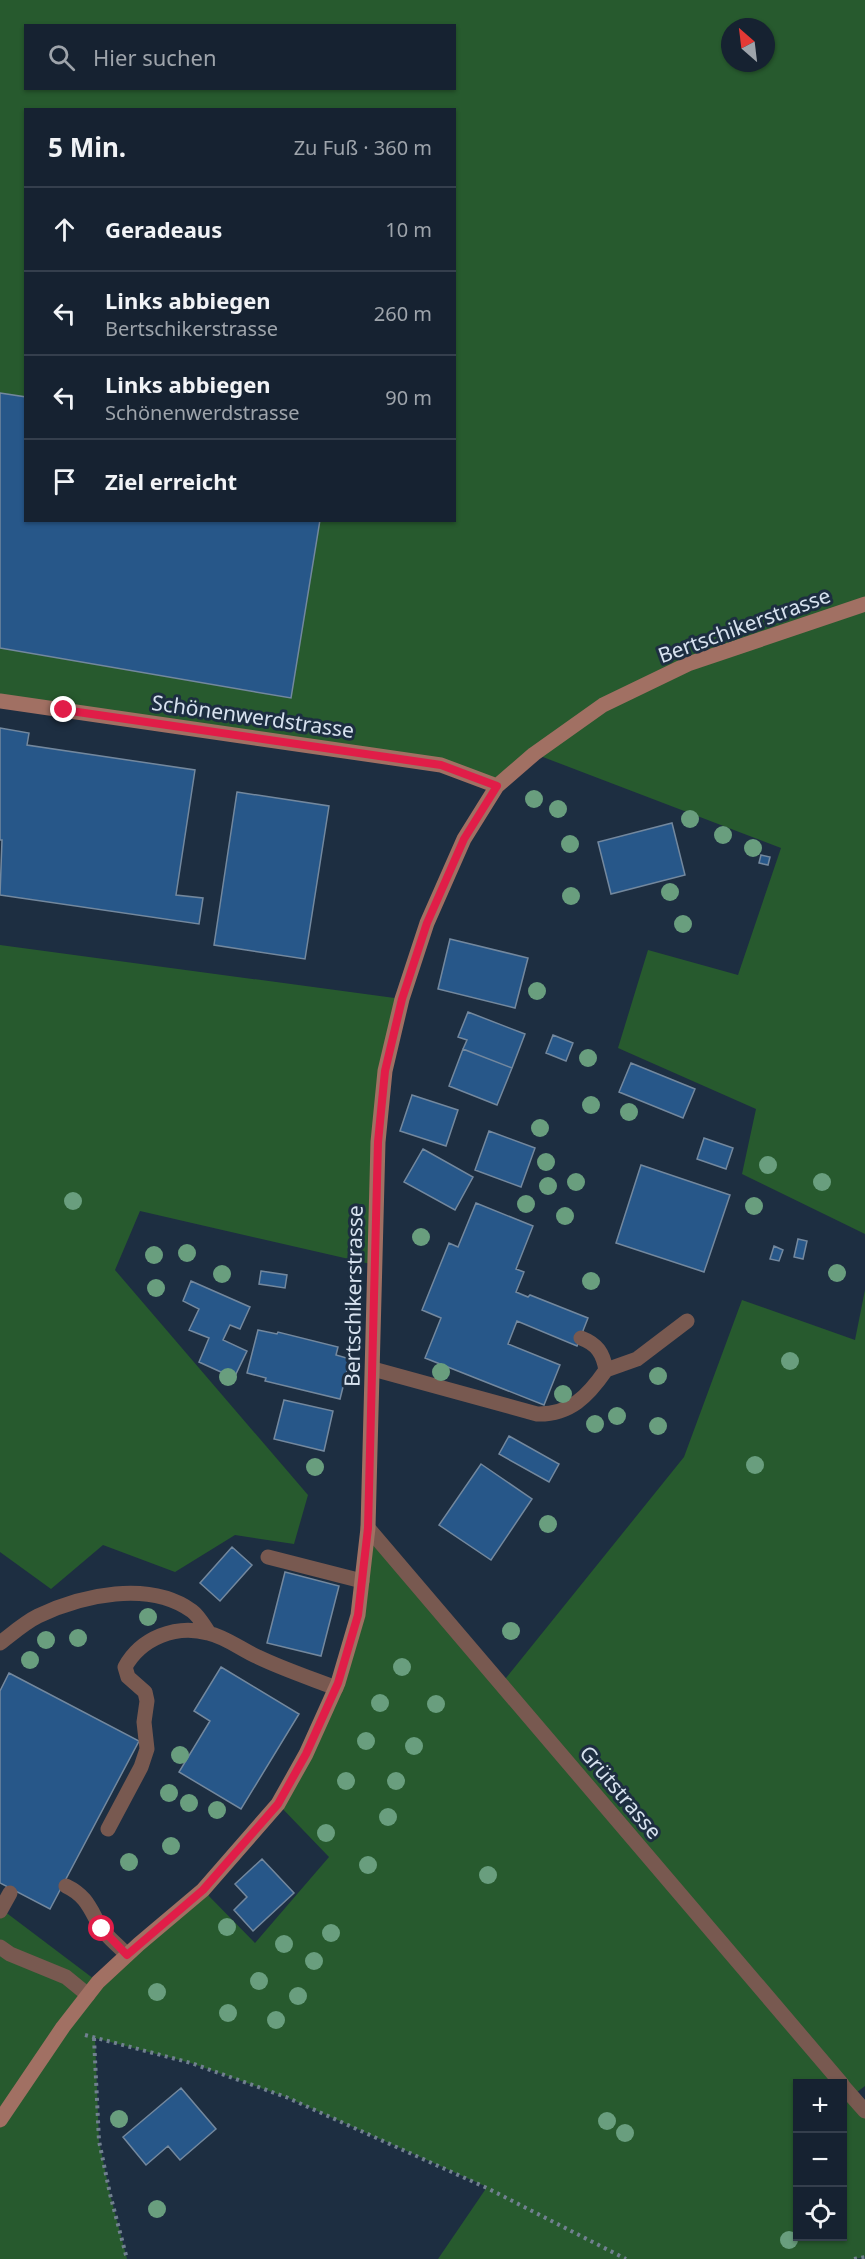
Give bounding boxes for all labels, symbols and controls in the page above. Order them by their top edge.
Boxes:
north arrow [721,18,775,72]
search box [24,24,456,90]
icon: search [45,41,78,74]
text: Hier suchen [93,42,217,72]
text: 5 Min. [48,129,126,165]
text: Zu Fuß · 360 m [294,134,432,161]
icon: ahead [48,213,81,246]
text: Geradeaus [105,214,222,244]
text: 10 m [385,216,432,243]
text: Links abbiegen [105,285,271,315]
icon: left [48,297,81,330]
text: 260 m [374,300,432,327]
text: Bertschikerstrasse [105,315,278,342]
text: Links abbiegen [105,369,271,399]
icon: left [48,381,81,414]
text: 90 m [385,384,432,411]
text: Schönenwerdstrasse [105,399,300,426]
icon: arrive [48,465,81,498]
text: Ziel erreicht [105,466,237,496]
street label: Bertschikerstrasse [654,581,834,669]
street label: Schönenwerdstrasse [150,688,356,744]
route end [50,696,76,722]
street label: Bertschikerstrasse [337,1205,369,1387]
street label: Grütstrasse [574,1739,668,1845]
route start [88,1915,114,1941]
map controls [793,2079,847,2241]
button: + [793,2079,847,2133]
button: − [793,2133,847,2187]
button: locate [793,2187,847,2241]

